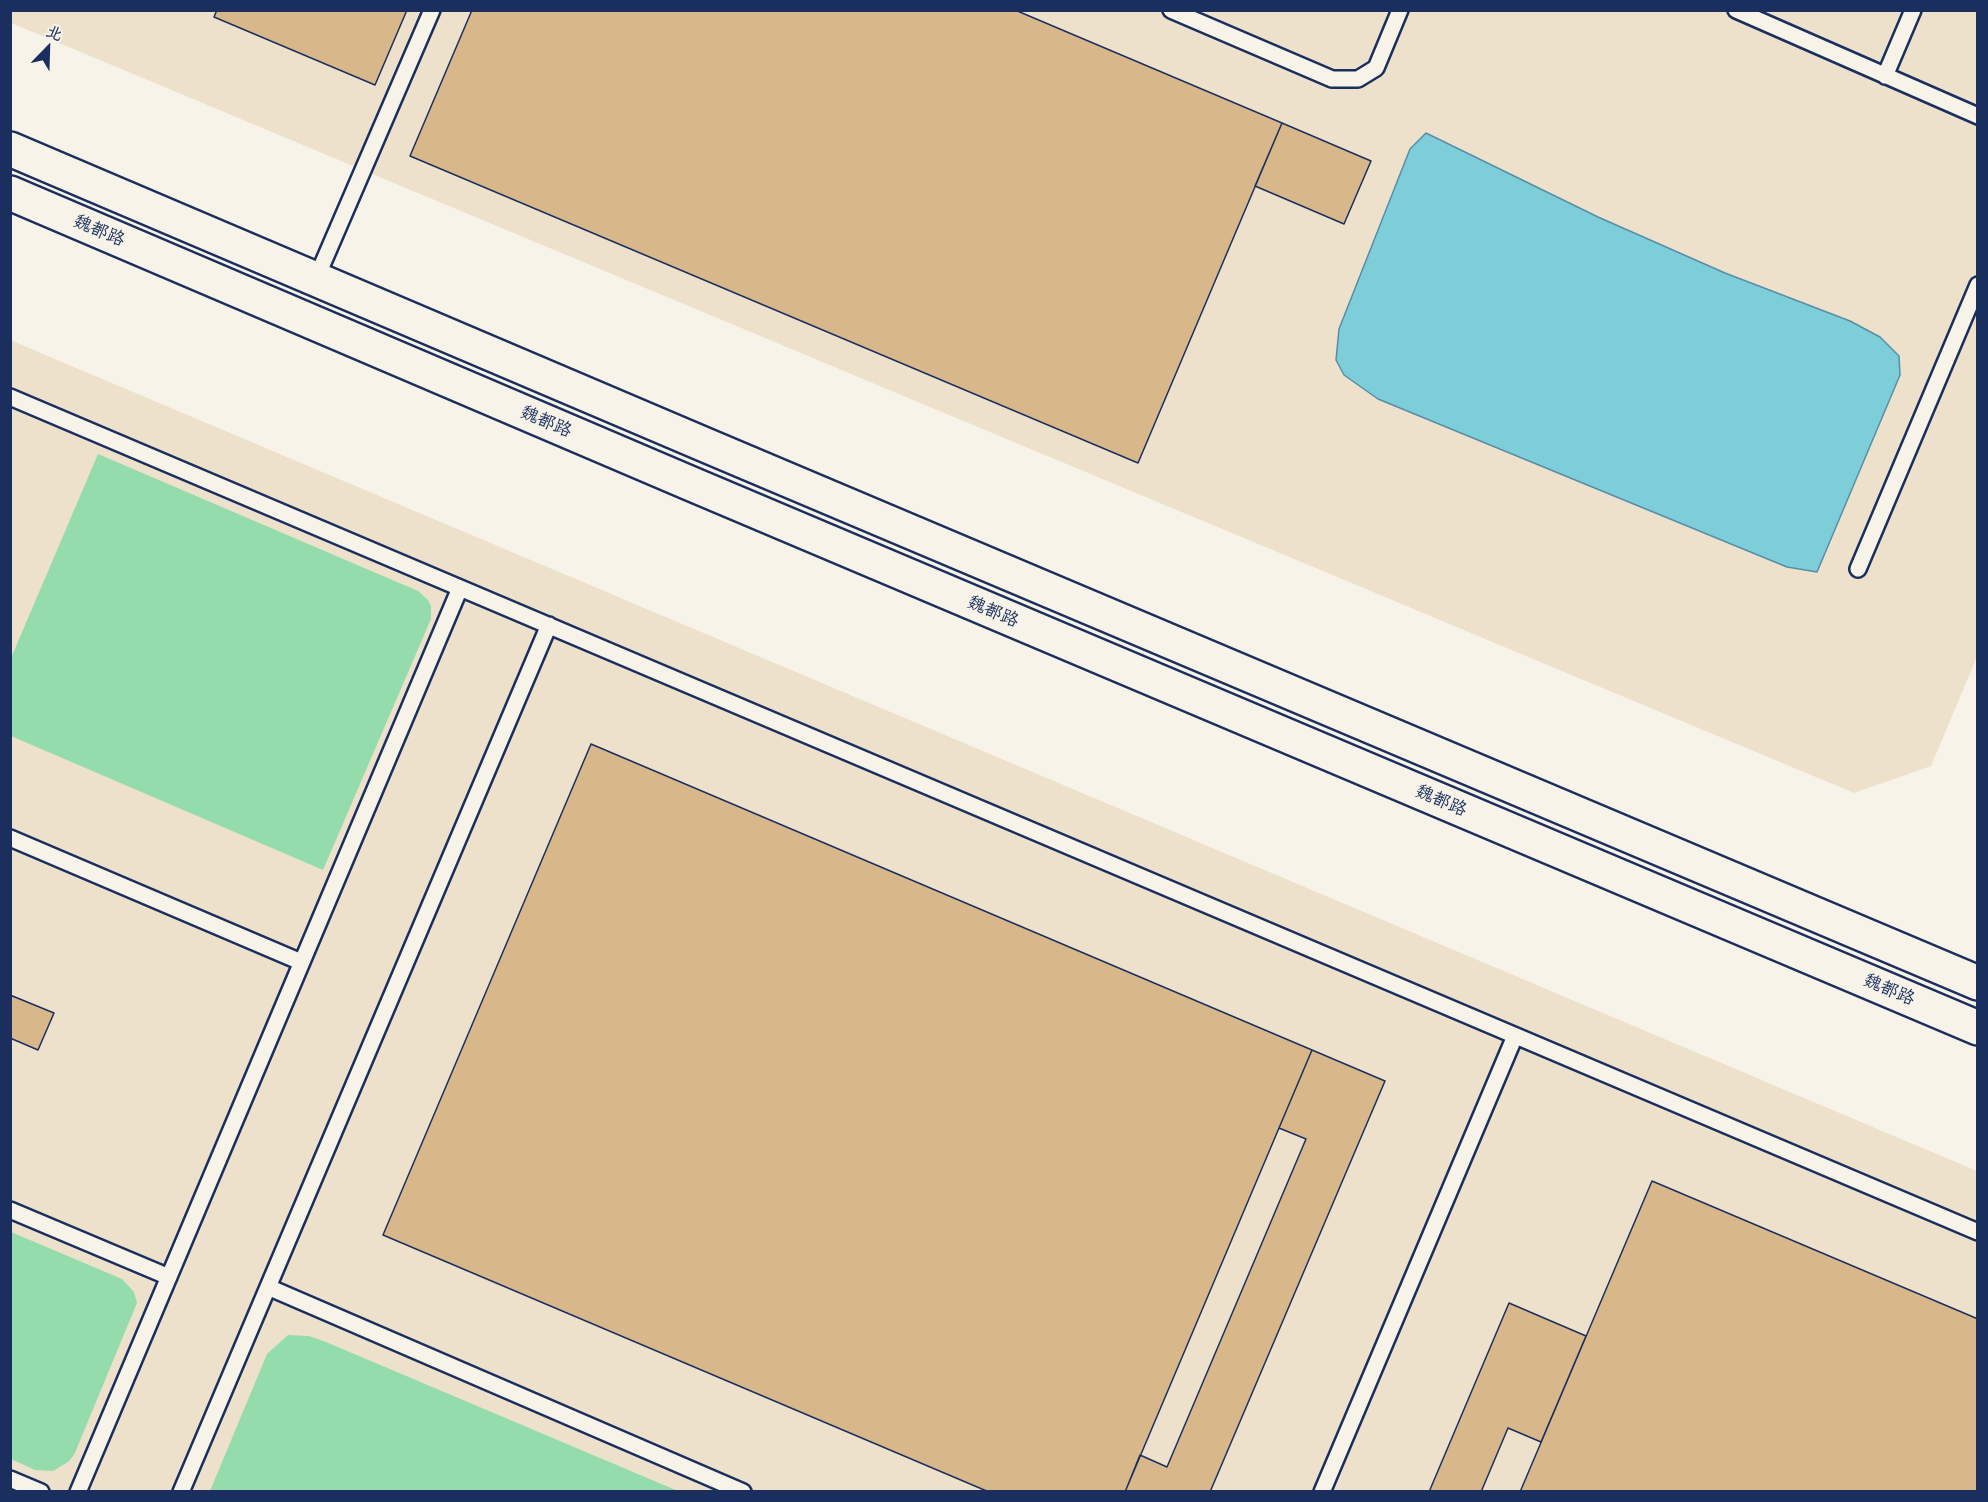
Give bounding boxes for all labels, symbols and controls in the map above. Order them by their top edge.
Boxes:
text: 北 [43,17,67,46]
north arrow [18,18,78,78]
street label: 魏都路 [70,211,128,251]
street label: 魏都路 [517,402,575,442]
street label: 魏都路 [964,592,1022,632]
street label: 魏都路 [1412,781,1470,821]
street label: 魏都路 [1860,970,1918,1010]

